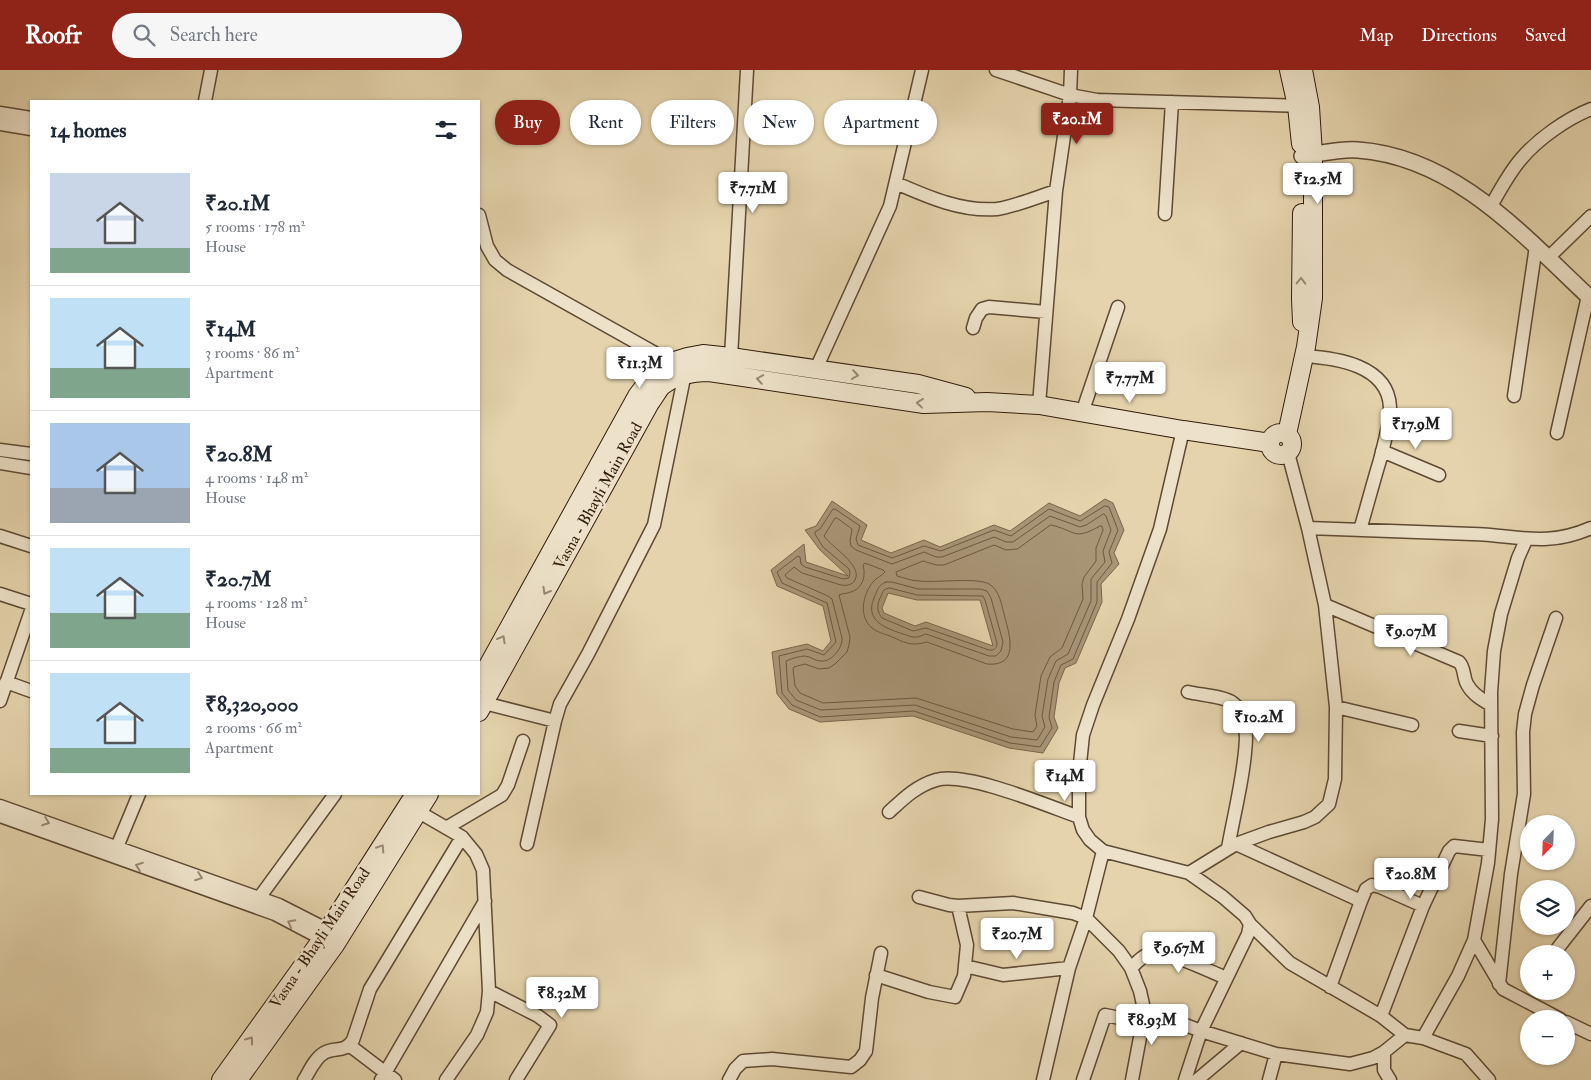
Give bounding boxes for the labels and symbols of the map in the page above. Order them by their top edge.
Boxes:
pin: ₹20.1M [1036,102,1118,145]
pin: ₹12.5M [1277,162,1359,205]
pin: ₹7.71M [712,172,794,214]
one-way arrow [1296,277,1306,284]
pin: ₹11.3M [599,346,681,389]
pin: ₹7.77M [1089,362,1171,404]
one-way arrow [851,369,859,380]
one-way arrow [755,374,763,385]
one-way arrow [916,398,924,409]
pin: ₹17.9M [1375,408,1457,450]
street label: Vasna - Bhayli Main Road [549,419,647,573]
one-way arrow [542,586,552,595]
pin: ₹9.07M [1370,614,1452,657]
one-way arrow [496,635,506,644]
pin: ₹10.2M [1218,700,1300,743]
pin: ₹14M [1035,760,1095,802]
north arrow [1520,815,1575,870]
one-way arrow [41,816,50,826]
one-way arrow [374,845,384,854]
pin: ₹20.8M [1370,858,1452,900]
one-way arrow [135,862,144,872]
street label: Vasna - Bhayli Main Road [265,864,375,1012]
one-way arrow [194,871,203,881]
pin: ₹20.7M [976,918,1058,960]
one-way arrow [288,919,297,929]
pin: ₹9.67M [1138,932,1220,974]
pin: ₹8.32M [521,976,603,1019]
pin: ₹8.93M [1111,1004,1193,1046]
one-way arrow [244,1037,253,1046]

